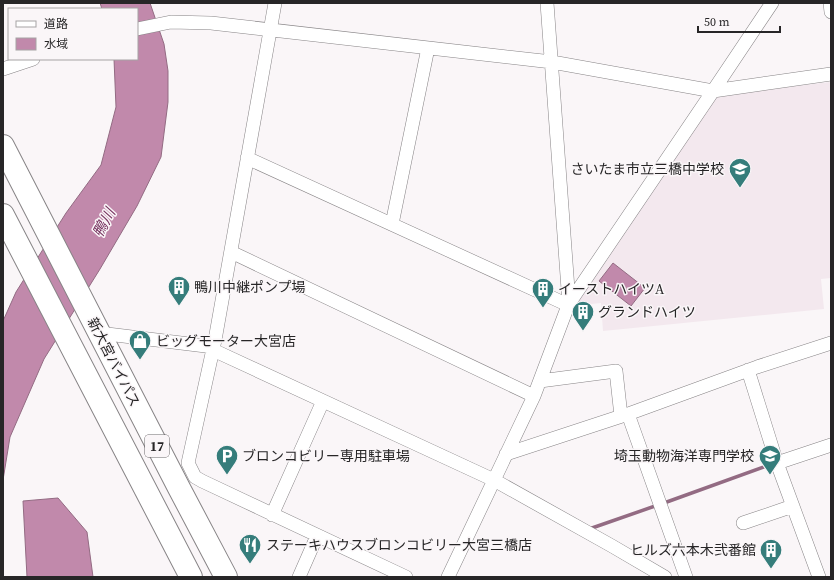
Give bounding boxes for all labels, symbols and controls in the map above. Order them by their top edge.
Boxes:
legend [8,8,138,60]
scale bar [698,8,780,34]
text: 50 m [704,14,730,30]
text: 道路 [44,16,68,32]
text: 水域 [44,36,68,52]
school or university icon: さいたま市立三橋中学校 [727,156,753,189]
place label: さいたま市立三橋中学校 [570,159,724,179]
water label: 鴨川 [87,203,121,241]
building icon: 鴨川中継ポンプ場 [166,274,192,307]
building icon: イーストハイツA [530,276,556,309]
place label: 鴨川中継ポンプ場 [194,277,306,297]
place label: イーストハイツA [558,279,665,299]
building icon: グランドハイツ [570,299,596,332]
place label: グランドハイツ [598,302,696,322]
street label: 新大宮バイパス [83,314,145,410]
shop icon: ビッグモーター大宮店 [127,328,153,361]
place label: ビッグモーター大宮店 [156,331,296,351]
road number: 17 [145,435,169,457]
parking icon: ブロンコビリー専用駐車場 [214,443,240,476]
school or university icon: 埼玉動物海洋専門学校 [757,443,783,476]
place label: ブロンコビリー専用駐車場 [242,446,410,466]
place label: 埼玉動物海洋専門学校 [614,446,754,466]
restaurant icon: ステーキハウスブロンコビリー大宮三橋店 [237,532,263,565]
place label: ステーキハウスブロンコビリー大宮三橋店 [266,535,532,555]
building icon: ヒルズ六本木弐番館 [758,537,784,570]
place label: ヒルズ六本木弐番館 [630,540,756,560]

